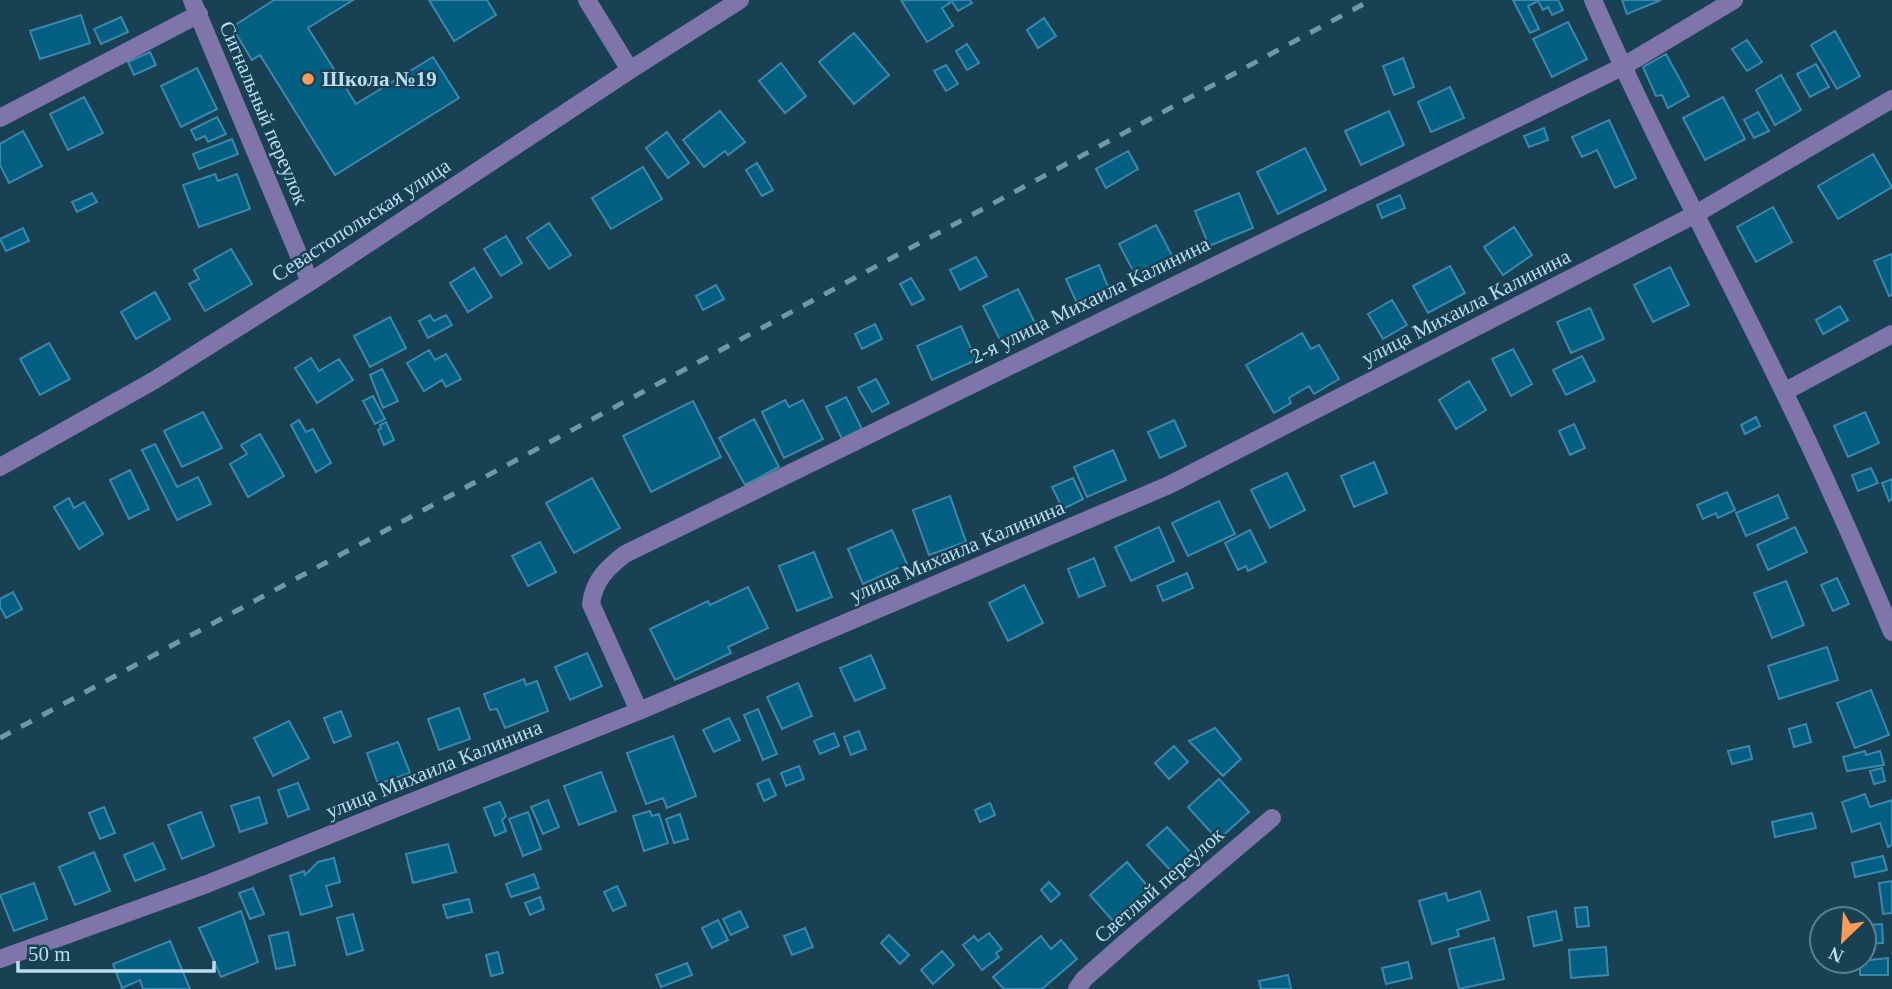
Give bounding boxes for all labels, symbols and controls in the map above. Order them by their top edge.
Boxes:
street label: Сигнальный переулок [214,18,314,209]
place label: Школа №19 [322,67,437,91]
marker: Школа №19 [300,71,316,87]
street label: Севастопольская улица [267,153,455,287]
street label: 2-я улица Михаила Калинина [966,231,1214,368]
street label: улица Михаила Калинина [1358,244,1575,370]
street label: улица Михаила Калинина [846,495,1069,607]
street label: улица Михаила Калинина [322,714,546,823]
street label: Светлый переулок [1089,822,1229,948]
north arrow [1808,905,1878,975]
scale bar [18,930,214,974]
text: 50 m [28,942,71,966]
text: N [1825,942,1847,967]

